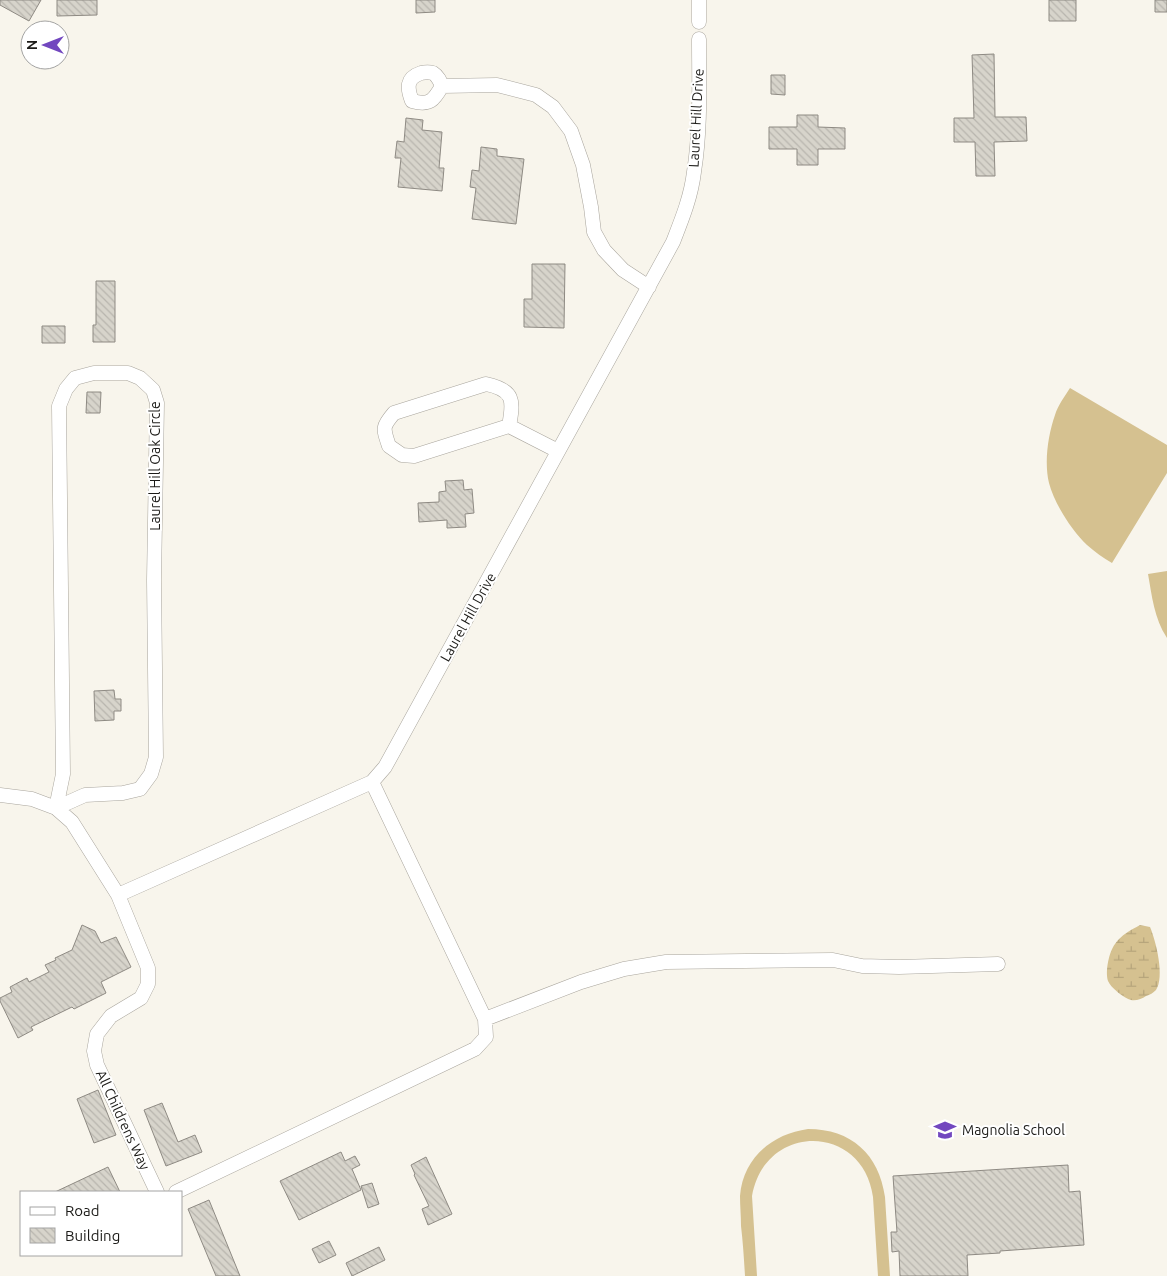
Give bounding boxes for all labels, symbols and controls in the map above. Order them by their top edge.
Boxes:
north arrow [20,20,70,70]
text: N [24,40,40,50]
street label: Laurel Hill Drive [685,68,707,168]
street label: Laurel Hill Oak Circle [147,401,163,531]
street label: Laurel Hill Drive [437,570,499,664]
street label: All Childrens Way [93,1068,153,1173]
school or university icon: Magnolia School [932,1117,958,1143]
place label: Magnolia School [962,1122,1065,1138]
legend [20,1191,182,1256]
text: Road [65,1202,100,1219]
text: Building [65,1227,120,1244]

